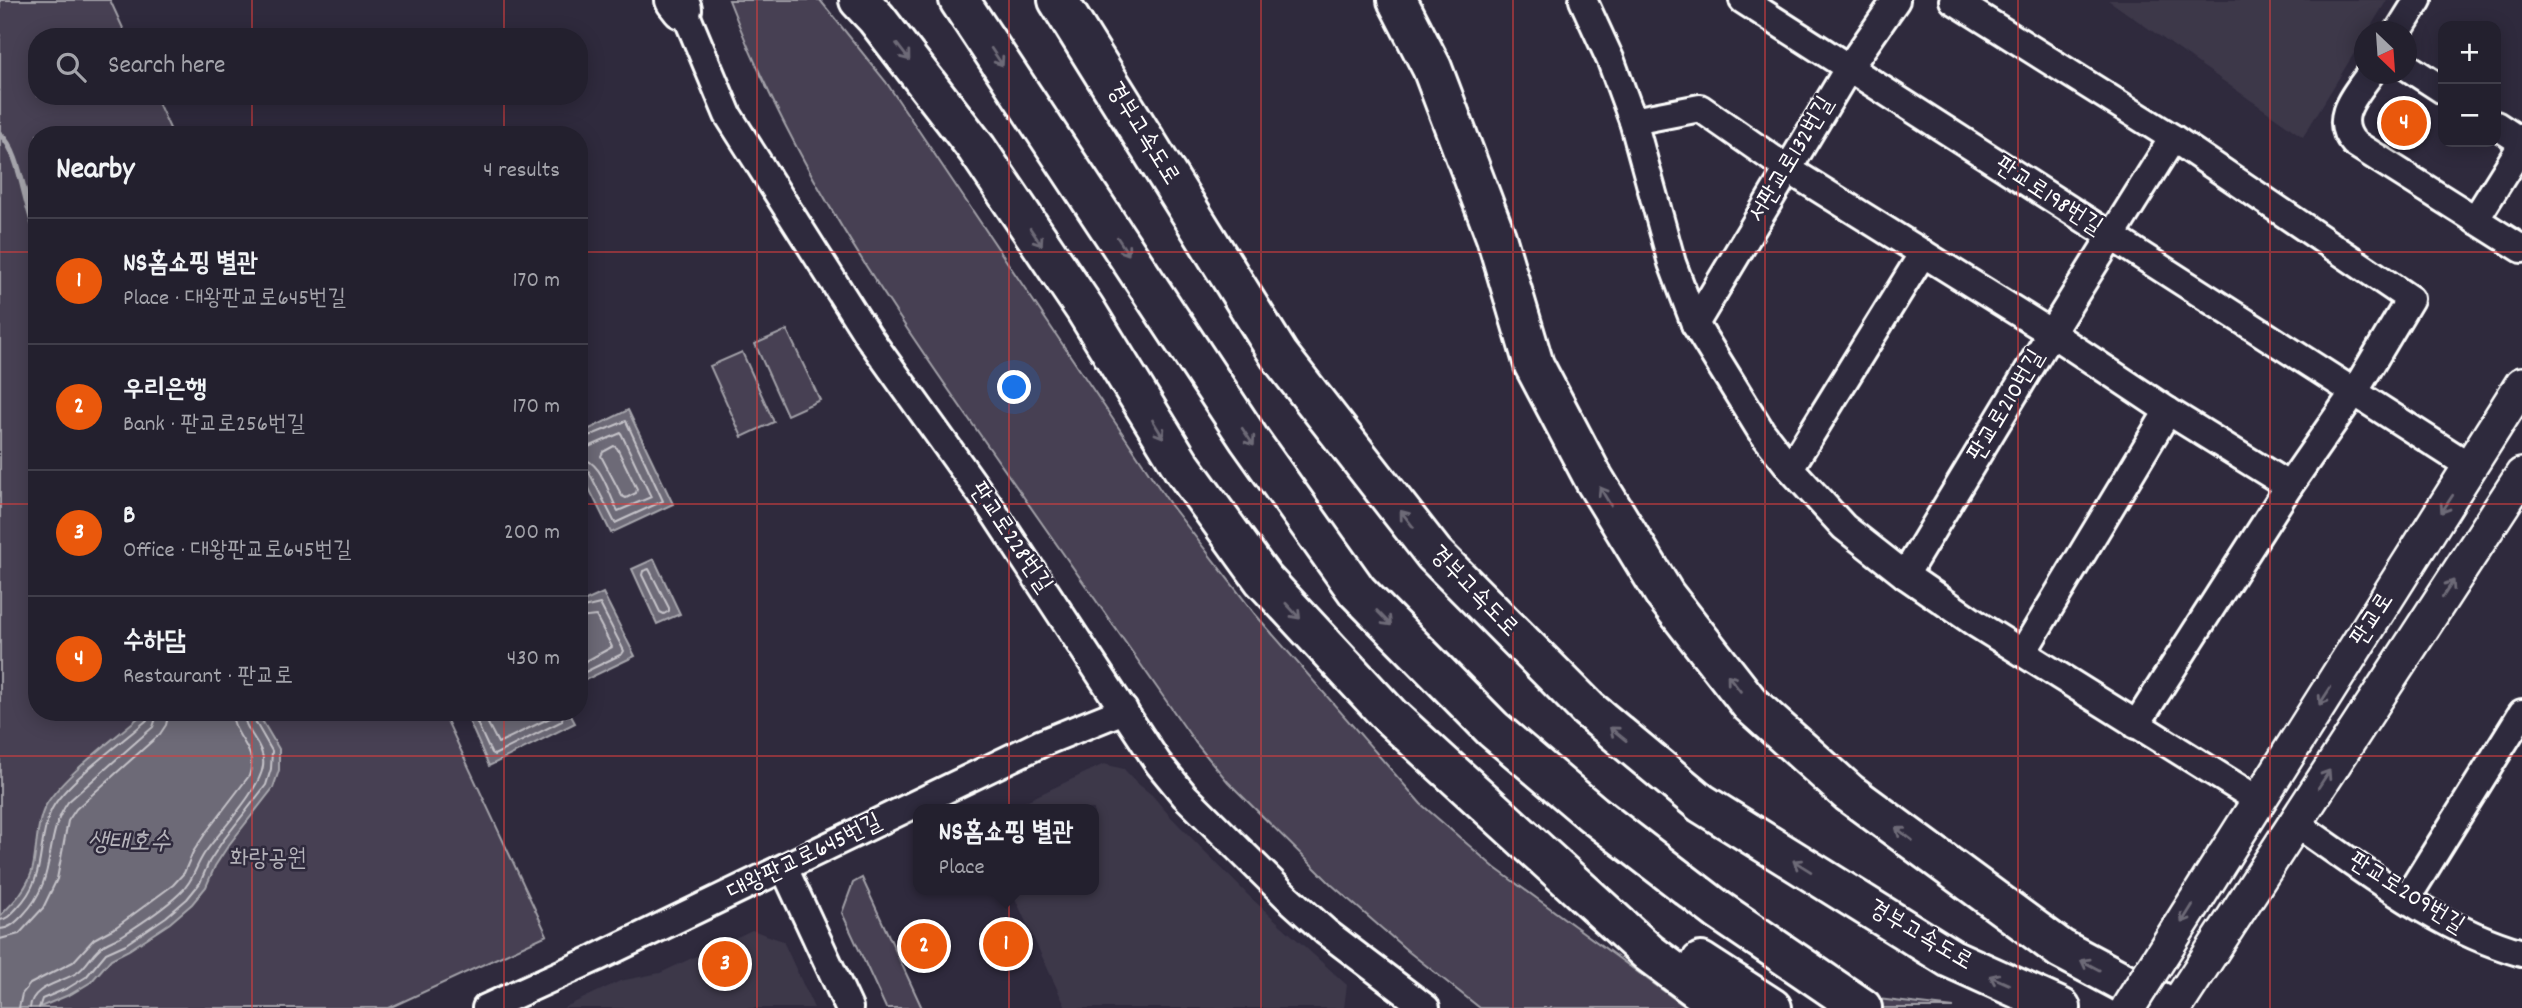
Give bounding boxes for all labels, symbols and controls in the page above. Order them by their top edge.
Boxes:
north arrow [2354,21,2417,84]
map controls [2438,21,2501,147]
button: + [2438,21,2501,84]
search box [28,28,588,105]
one-way arrow [895,43,910,61]
one-way arrow [990,47,1004,66]
icon: search [52,48,90,86]
text: Search here [108,48,226,85]
street label: 경부고속도로 [1097,76,1187,192]
button: − [2438,84,2501,147]
street label: 서판교로132번길 [1741,90,1843,230]
pin: 4 [2381,97,2427,149]
street label: 판교로198번길 [1987,149,2109,245]
text: Nearby [56,150,134,193]
text: 4 results [483,155,560,188]
one-way arrow [1029,227,1043,246]
one-way arrow [1116,236,1130,256]
text: NS홈쇼핑 별관 [123,246,258,283]
text: 1 [76,265,82,298]
text: 170 m [513,265,560,298]
text: Place · 대왕판교로645번길 [123,283,346,316]
street label: 판교로210번길 [1960,344,2054,468]
your location [997,370,1031,404]
text: 우리은행 [123,372,207,409]
text: 2 [74,391,84,424]
text: 170 m [513,391,560,424]
text: Bank · 판교로256번길 [123,409,305,442]
one-way arrow [1152,418,1166,438]
one-way arrow [1240,427,1255,446]
street label: 판교로228번길 [960,476,1060,600]
one-way arrow [1598,487,1612,507]
one-way arrow [2440,494,2455,513]
text: B [123,498,135,535]
one-way arrow [1400,511,1415,529]
text: 3 [74,517,84,550]
text: 200 m [504,517,560,550]
text: Office · 대왕판교로645번길 [123,535,352,568]
street label: 경부고속도로 [1421,539,1525,645]
one-way arrow [2442,579,2456,599]
street label: 판교로 [2343,586,2403,654]
one-way arrow [1285,602,1301,620]
one-way arrow [1376,609,1393,626]
text: 수하담 [123,624,186,661]
text: 4 [74,643,84,676]
text: 430 m [507,643,560,676]
text: Restaurant · 판교로 [123,661,293,694]
one-way arrow [1726,675,1742,693]
one-way arrow [2317,685,2331,705]
one-way arrow [1609,726,1627,742]
one-way arrow [2317,770,2331,789]
popup [913,804,1099,895]
street label: 대왕판교로645번길 [722,806,888,910]
text: NS홈쇼핑 별관 [939,815,1073,852]
water label: 생태호수 [87,825,171,862]
one-way arrow [1895,827,1914,841]
park label: 화랑공원 [229,843,307,877]
street label: 판교로209번길 [2341,845,2471,943]
text: Place [939,852,985,885]
one-way arrow [1793,858,1813,872]
street label: 경부고속도로 [1861,892,1979,980]
one-way arrow [2180,903,2194,923]
pin: 1 [983,918,1029,970]
pin: 2 [901,920,947,972]
pin: 3 [702,938,748,990]
one-way arrow [2080,957,2100,971]
one-way arrow [1989,973,2010,986]

